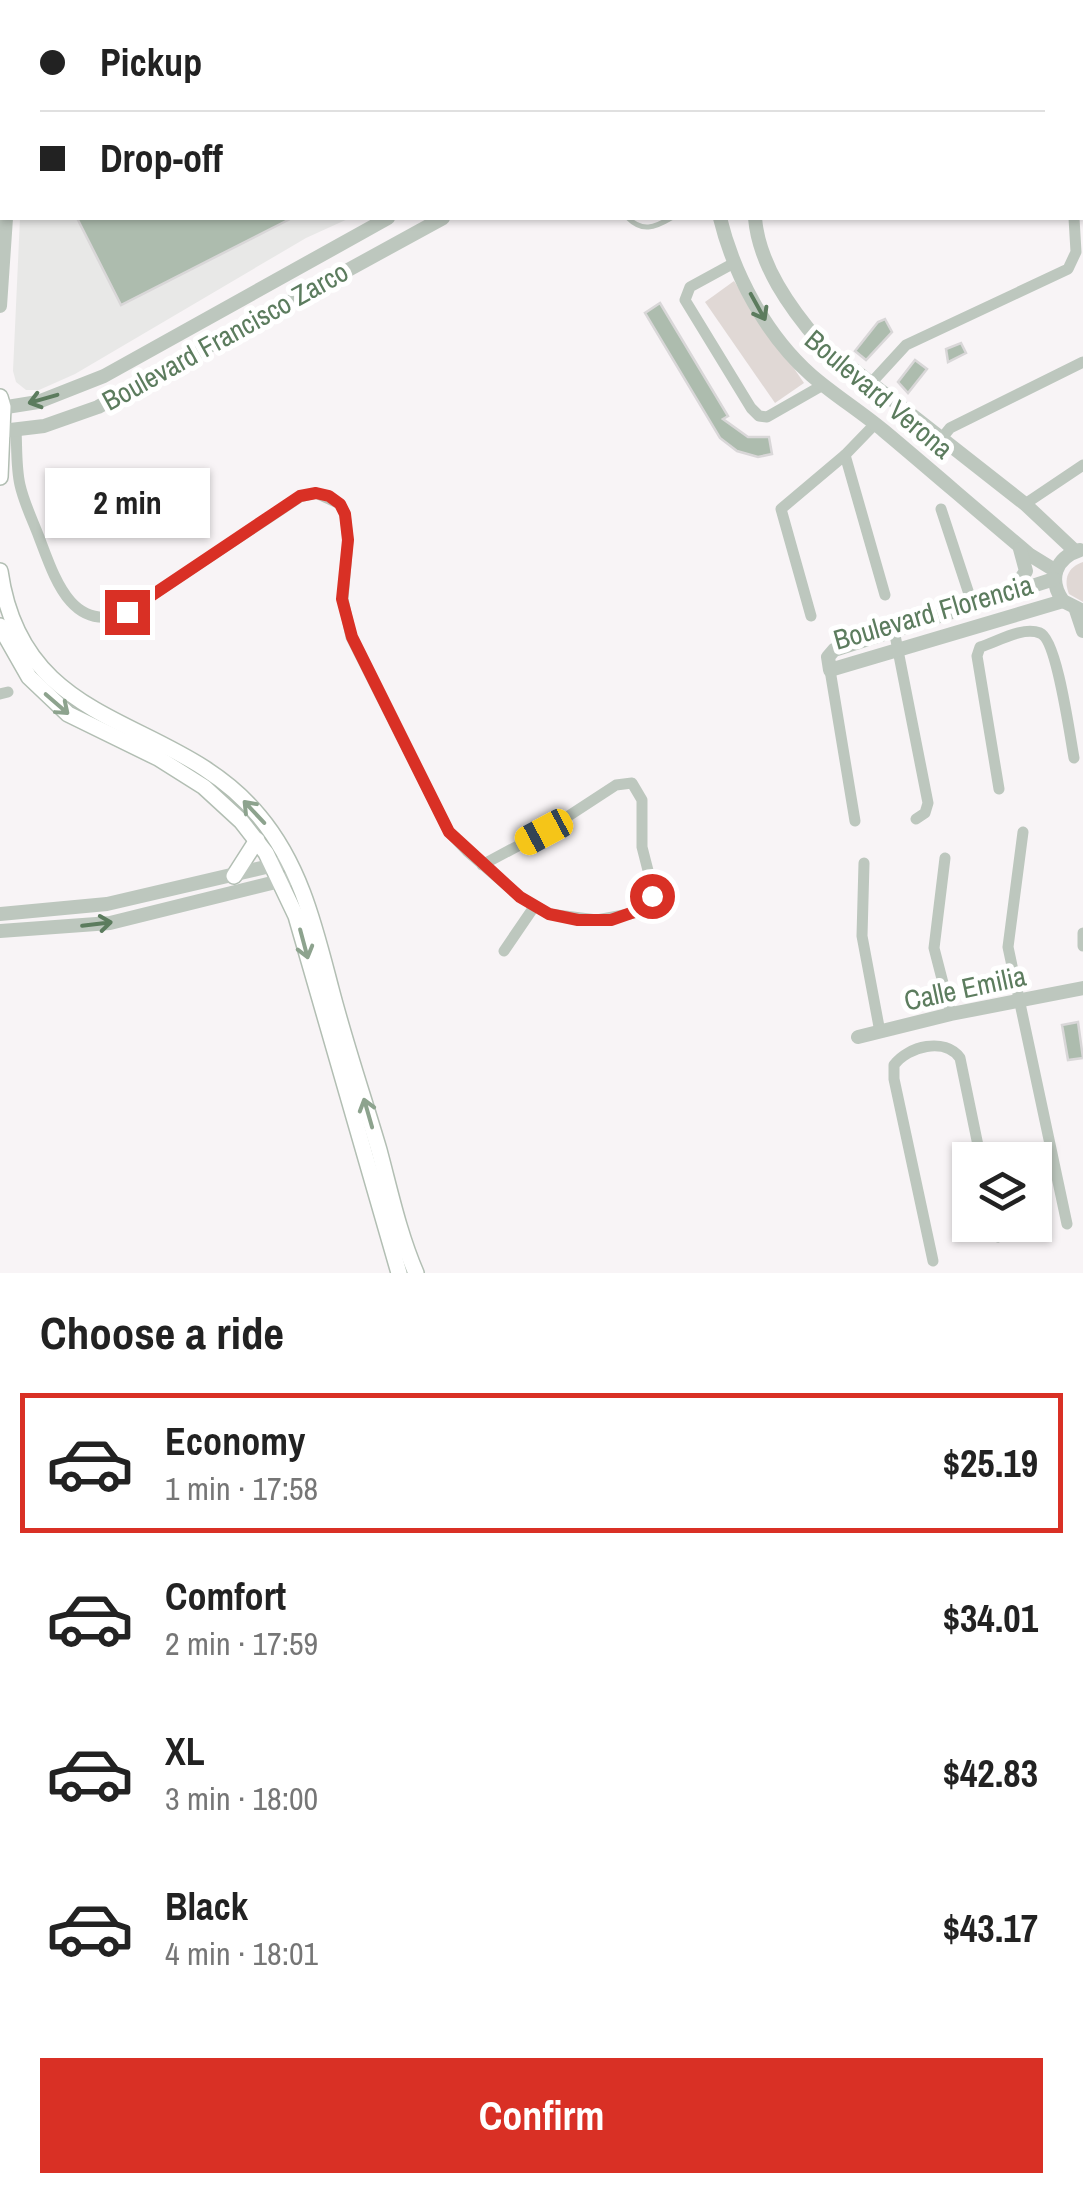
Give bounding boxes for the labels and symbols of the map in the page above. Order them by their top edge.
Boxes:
street label: Boulevard Francisco Zarco [95,253,355,419]
one-way arrow [748,291,768,321]
street label: Boulevard Verona [797,321,961,467]
one-way arrow [28,391,60,409]
callout: 2 min [44,467,210,537]
street label: Boulevard Florencia [829,565,1037,659]
route end [105,590,150,635]
one-way arrow [44,692,69,715]
one-way arrow [243,800,266,825]
car [510,805,578,859]
route start [630,874,675,919]
one-way arrow [80,914,113,932]
one-way arrow [295,928,314,959]
street label: Calle Emilia [901,957,1030,1019]
one-way arrow [358,1097,376,1129]

